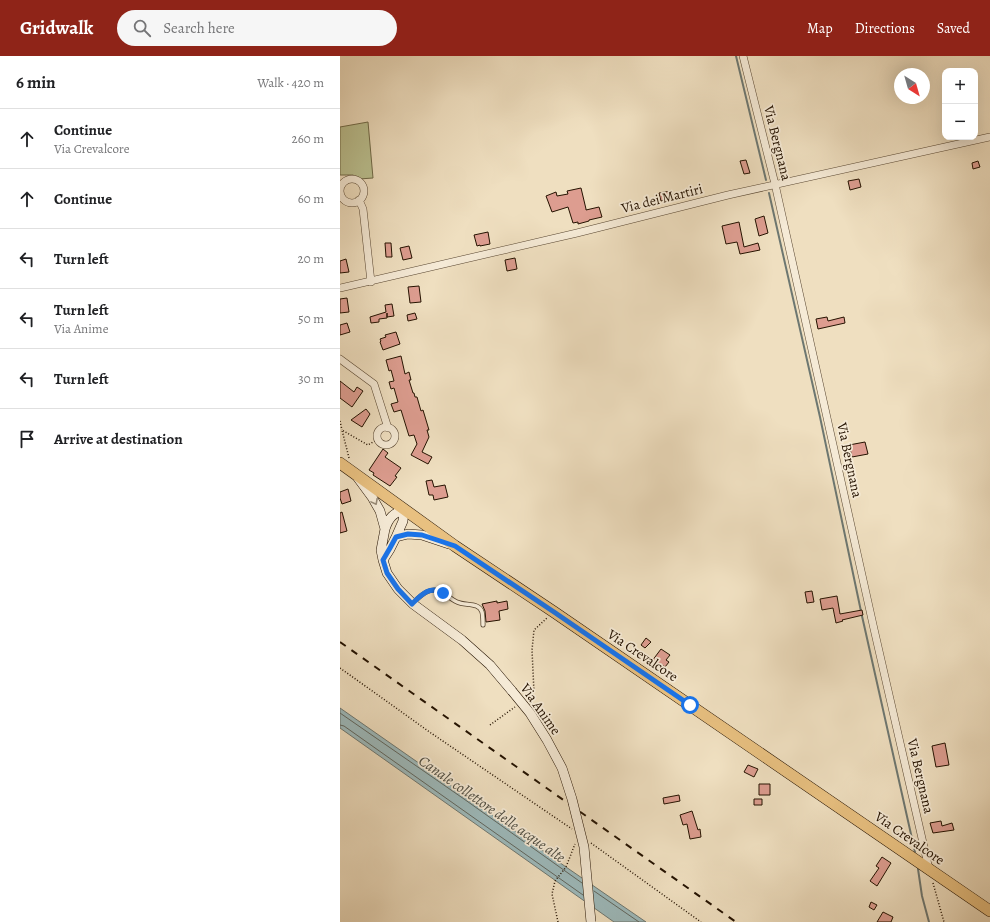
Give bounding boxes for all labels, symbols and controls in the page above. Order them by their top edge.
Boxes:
search box [117,10,397,46]
text: Gridwalk [20,15,93,41]
icon: search [131,17,153,39]
text: Search here [163,18,235,38]
text: Map [807,19,833,38]
text: Directions [855,19,915,38]
text: Saved [937,19,970,38]
north arrow [894,68,930,104]
map controls [942,68,978,140]
button: + [942,68,978,104]
text: 6 min [16,71,56,94]
text: Walk · 420 m [257,74,324,91]
street label: Via Bergnana [759,103,796,183]
button: − [942,104,978,140]
text: Continue [54,120,112,140]
icon: ahead [16,128,38,150]
text: 260 m [291,130,324,147]
text: Via Crevalcore [54,140,130,157]
street label: Via dei Martiri [618,179,705,218]
icon: ahead [16,188,38,210]
text: Continue [54,189,112,209]
text: 60 m [298,190,324,207]
icon: left [16,248,38,270]
text: Turn left [54,249,109,269]
text: 20 m [298,250,324,267]
text: Turn left [54,300,109,320]
icon: left [16,308,38,330]
text: 50 m [298,310,324,327]
text: Via Anime [54,320,108,337]
icon: left [16,368,38,390]
text: Turn left [54,369,109,389]
text: 30 m [298,370,324,387]
street label: Via Bergnana [832,420,867,500]
icon: arrive [16,428,38,450]
text: Arrive at destination [54,429,183,449]
one-way arrow [370,498,378,506]
route end [434,584,452,602]
street label: Via Crevalcore [603,624,682,686]
street label: Via Anime [515,679,565,739]
route start [681,696,699,714]
street label: Via Bergnana [902,736,938,816]
water label: Canale collettore delle acque alte [415,751,570,868]
street label: Via Crevalcore [870,807,948,870]

